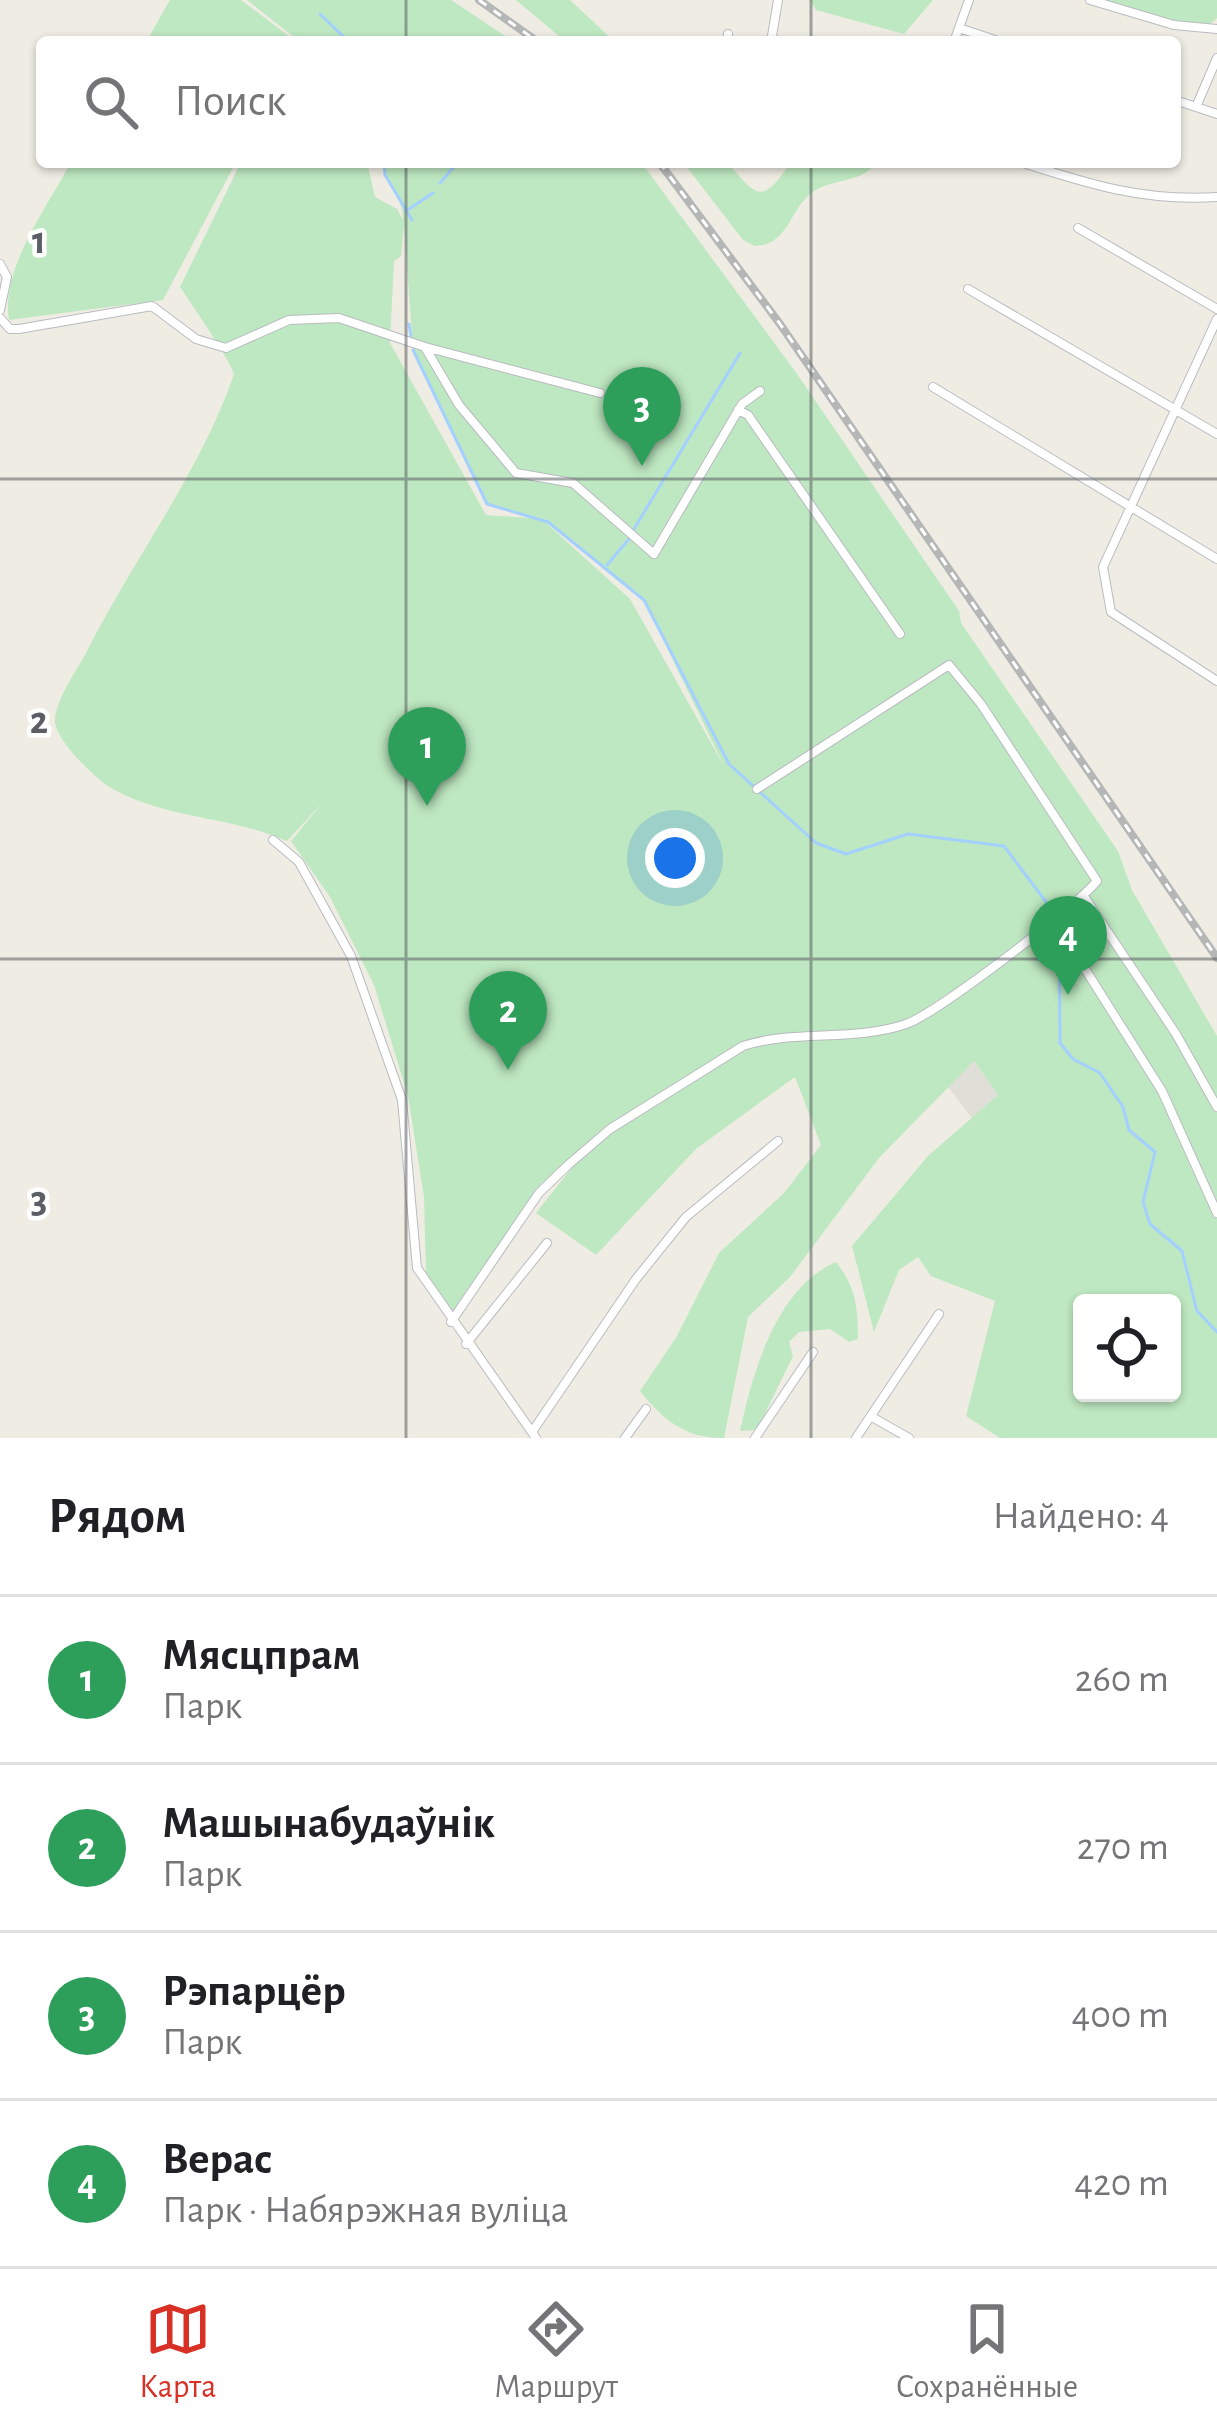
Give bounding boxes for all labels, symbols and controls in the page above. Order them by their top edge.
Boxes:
search box [36,36,1181,168]
icon: search [78,69,144,135]
text: Поиск [174,79,286,124]
text: 1 [32,222,46,261]
pin: 3 [603,367,681,466]
text: 2 [30,702,48,741]
pin: 1 [388,707,466,806]
your location [645,828,705,888]
pin: 4 [1029,896,1107,995]
pin: 2 [469,971,547,1070]
text: 3 [31,1181,47,1220]
map controls [1073,1294,1181,1402]
button: locate [1073,1294,1181,1402]
text: Рядом [48,1491,187,1542]
text: Найдено: 4 [993,1497,1169,1536]
text: Мясцпрам [162,1633,361,1678]
text: 1 [80,1660,94,1699]
text: 260 m [1075,1660,1169,1699]
text: Парк [162,1687,242,1726]
text: Машынабудаўнік [162,1801,495,1846]
text: 2 [78,1828,96,1867]
text: 270 m [1077,1828,1169,1867]
text: Парк [162,1855,242,1894]
text: Рэпарцёр [162,1969,346,2014]
text: 3 [79,1996,95,2035]
text: 400 m [1071,1996,1169,2035]
text: Парк [162,2023,242,2062]
text: Верас [162,2137,272,2182]
text: 4 [77,2164,97,2203]
text: 420 m [1074,2164,1169,2203]
text: Парк · Набярэжная вуліца [162,2191,569,2230]
tab: Карта [139,2296,216,2408]
tab: Маршрут [494,2296,618,2408]
tab: Сохранённые [896,2296,1078,2408]

